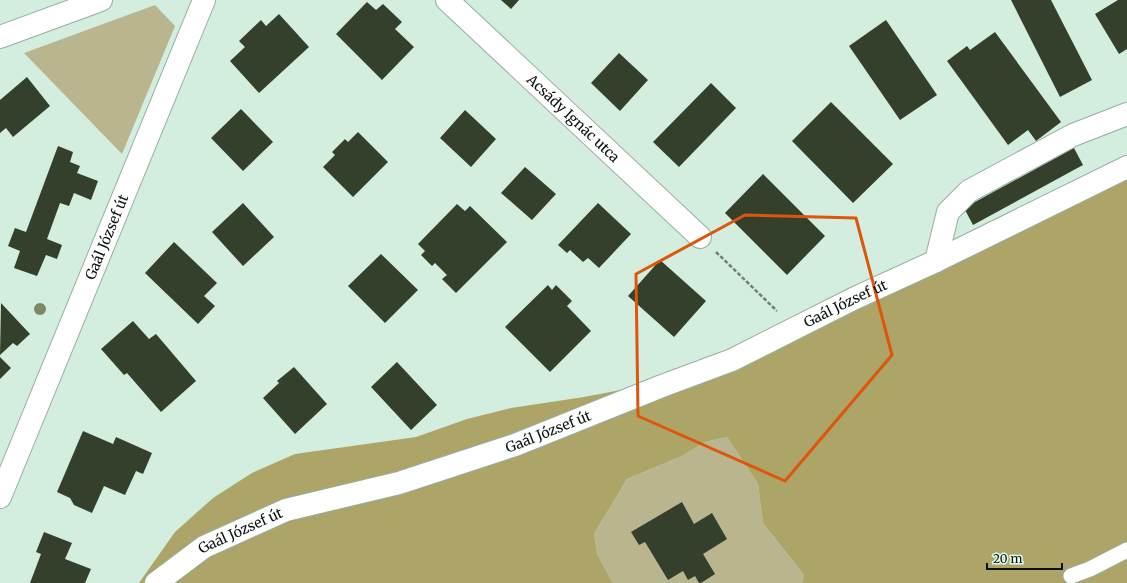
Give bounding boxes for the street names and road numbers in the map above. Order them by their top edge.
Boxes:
street label: Acsády Ignác utca [522,70,624,166]
street label: Gaál József út [81,191,132,282]
street label: Gaál József út [801,275,890,331]
street label: Gaál József út [503,406,594,457]
street label: Gaál József út [194,503,286,557]

